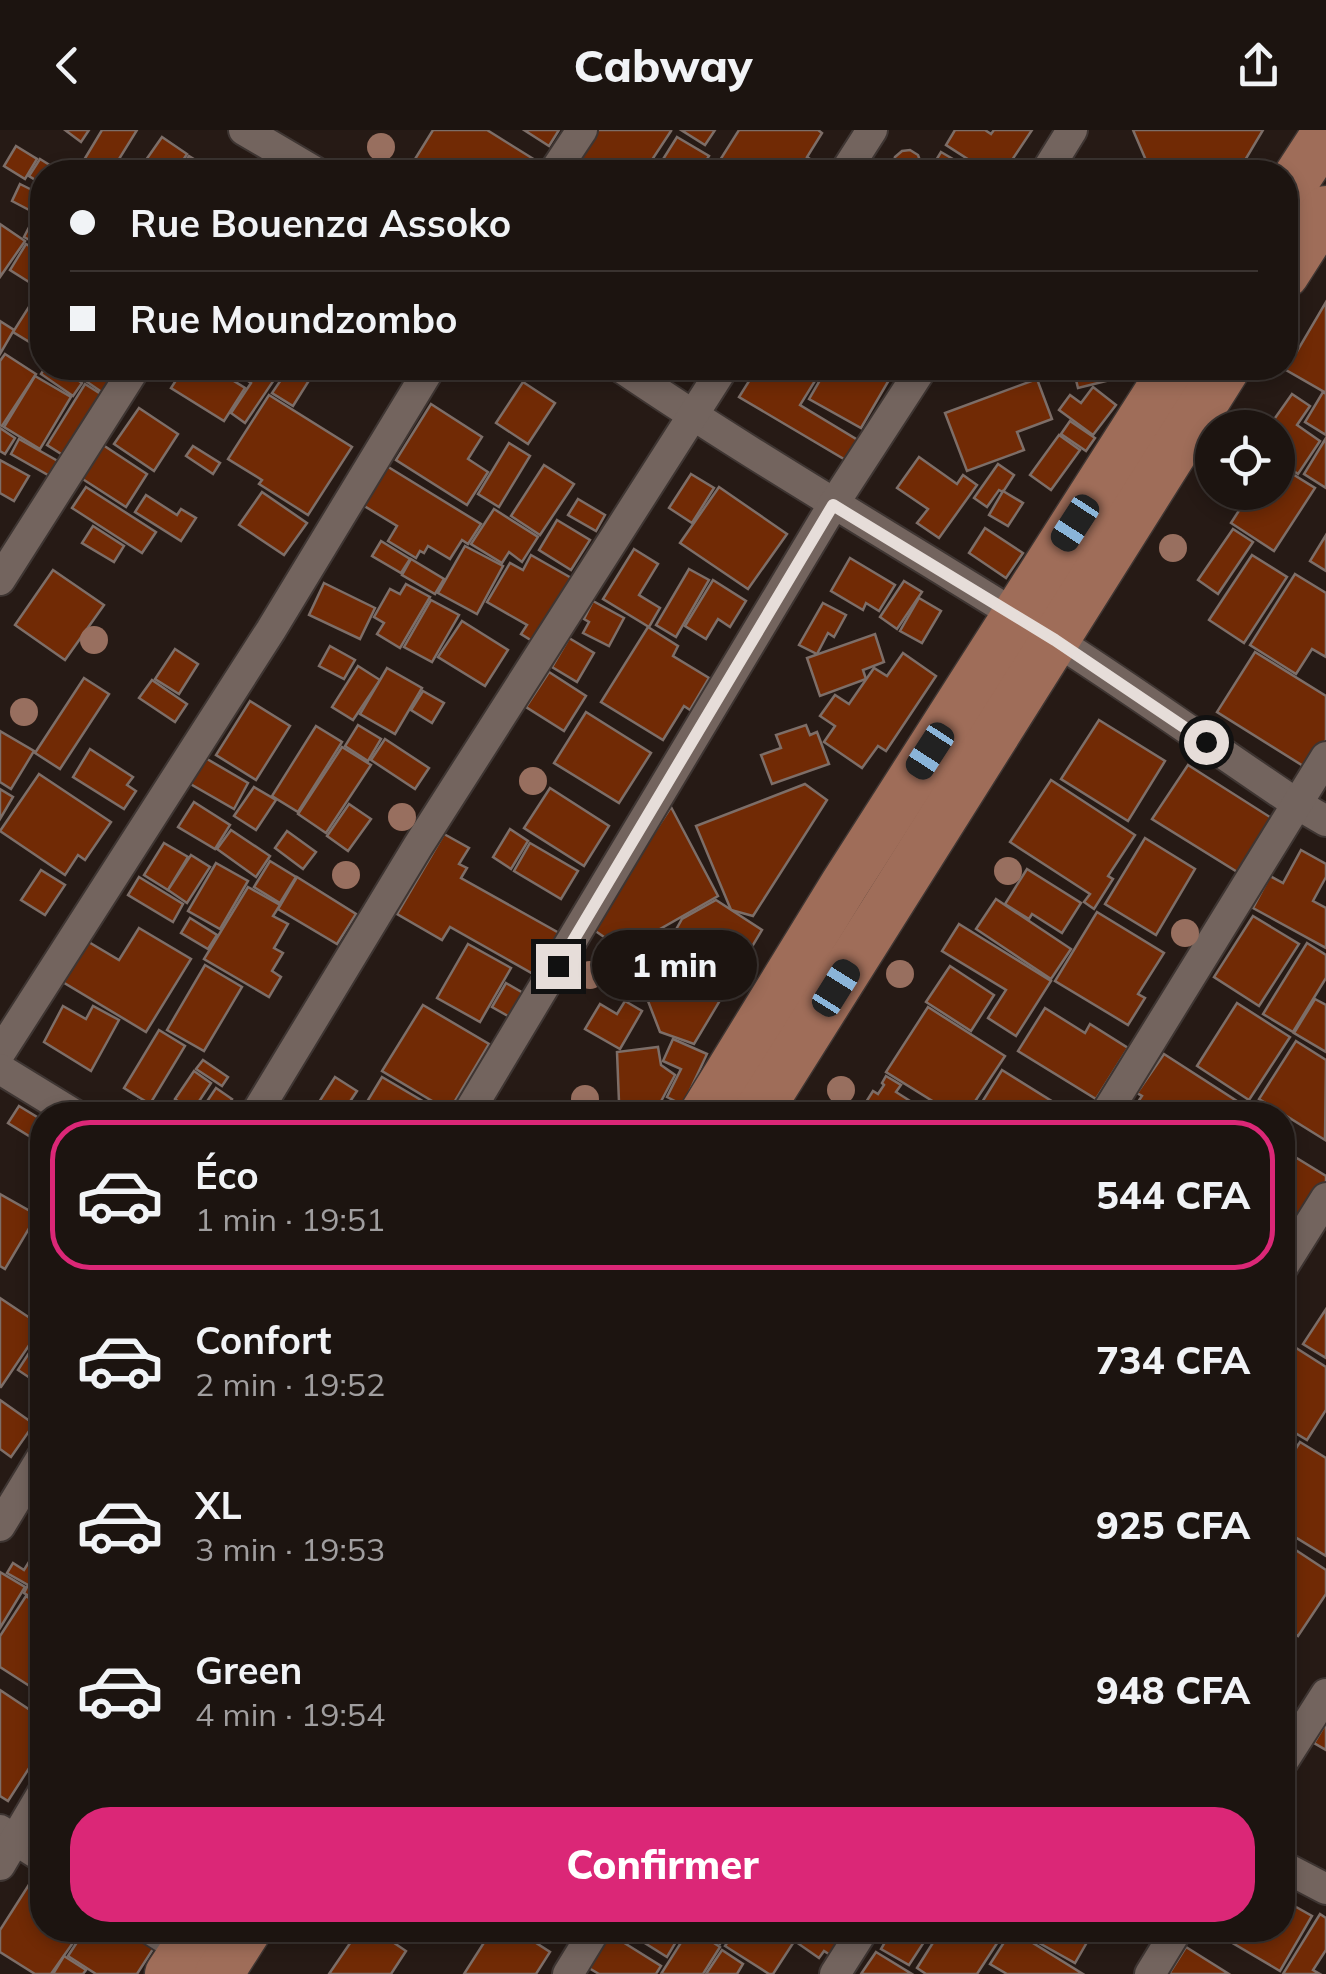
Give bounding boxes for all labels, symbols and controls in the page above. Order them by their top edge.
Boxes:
text: Cabway [574,37,752,93]
icon: back [40,38,95,93]
icon: share [1231,38,1286,93]
text: Rue Bouenza Assoko [130,199,511,247]
text: Rue Moundzombo [130,295,458,343]
map controls [1195,410,1295,510]
button: locate [1195,410,1295,510]
car [1046,490,1104,556]
car [901,718,959,784]
route start [1184,720,1229,765]
callout: 1 min [593,931,758,1001]
route end [536,944,581,989]
text: 1 min [632,945,717,985]
car [807,955,865,1021]
icon: car [75,1150,165,1240]
text: Éco [195,1151,259,1199]
text: 544 CFA [1096,1171,1250,1219]
text: 1 min · 19:51 [195,1199,385,1239]
icon: car [75,1315,165,1405]
text: Confort [195,1316,332,1364]
text: 734 CFA [1096,1336,1250,1384]
text: 2 min · 19:52 [195,1364,385,1404]
icon: car [75,1480,165,1570]
text: XL [195,1481,242,1529]
text: 925 CFA [1096,1501,1250,1549]
text: 3 min · 19:53 [195,1529,385,1569]
icon: car [75,1645,165,1735]
text: Green [195,1646,302,1694]
text: 948 CFA [1096,1666,1250,1714]
text: 4 min · 19:54 [195,1694,385,1734]
button: Confirmer [70,1807,1255,1922]

